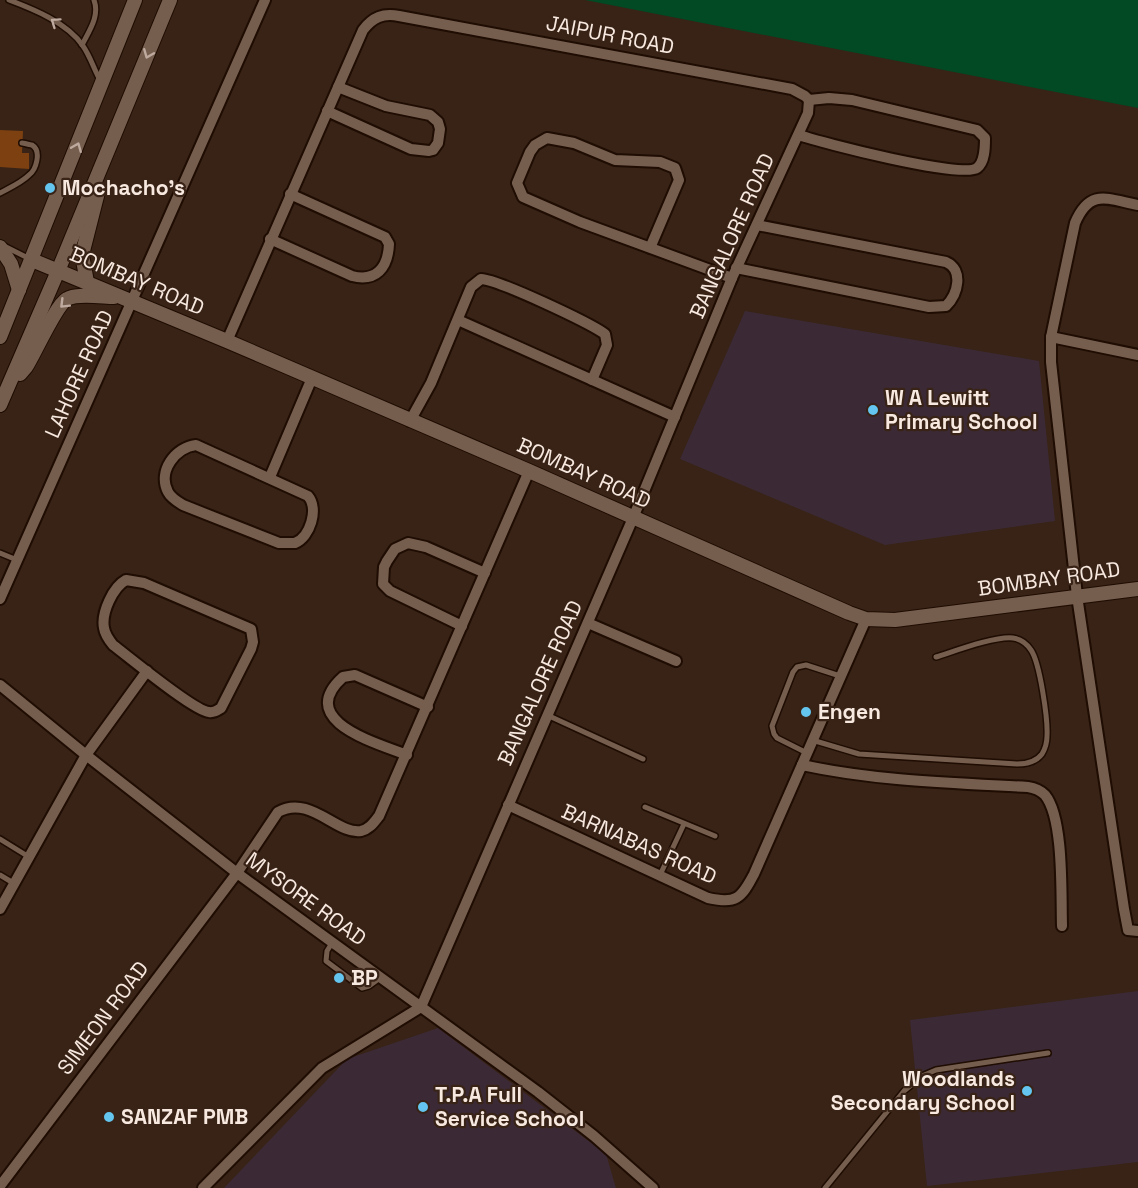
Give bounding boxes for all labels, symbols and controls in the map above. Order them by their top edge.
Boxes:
street label: JAIPUR ROAD [544,9,676,60]
one-way arrow [50,18,61,29]
one-way arrow [142,48,155,59]
one-way arrow [70,142,82,153]
street label: BANGALORE ROAD [683,149,780,323]
place label: Mochacho's [62,174,185,201]
marker: Mochacho's [43,181,57,195]
street label: BOMBAY ROAD [66,240,209,321]
one-way arrow [60,297,71,308]
street label: LAHORE ROAD [38,306,119,442]
place label: W A Lewitt Primary School [885,384,1038,435]
marker: W A Lewitt Primary School [866,403,880,417]
street label: BOMBAY ROAD [513,431,655,514]
street label: BOMBAY ROAD [976,555,1122,602]
street label: BANGALORE ROAD [491,596,588,770]
place label: Engen [818,698,881,725]
marker: Engen [799,705,813,719]
street label: BARNABAS ROAD [557,797,721,890]
street label: MYSORE ROAD [241,846,372,951]
street label: SIMEON ROAD [51,955,154,1080]
place label: BP [351,964,378,991]
marker: BP [332,971,346,985]
place label: Woodlands Secondary School [831,1065,1015,1116]
place label: T.P.A Full Service School [435,1081,584,1132]
marker: Woodlands Secondary School [1020,1084,1034,1098]
marker: T.P.A Full Service School [416,1100,430,1114]
place label: SANZAF PMB [121,1103,248,1130]
marker: SANZAF PMB [102,1110,116,1124]

